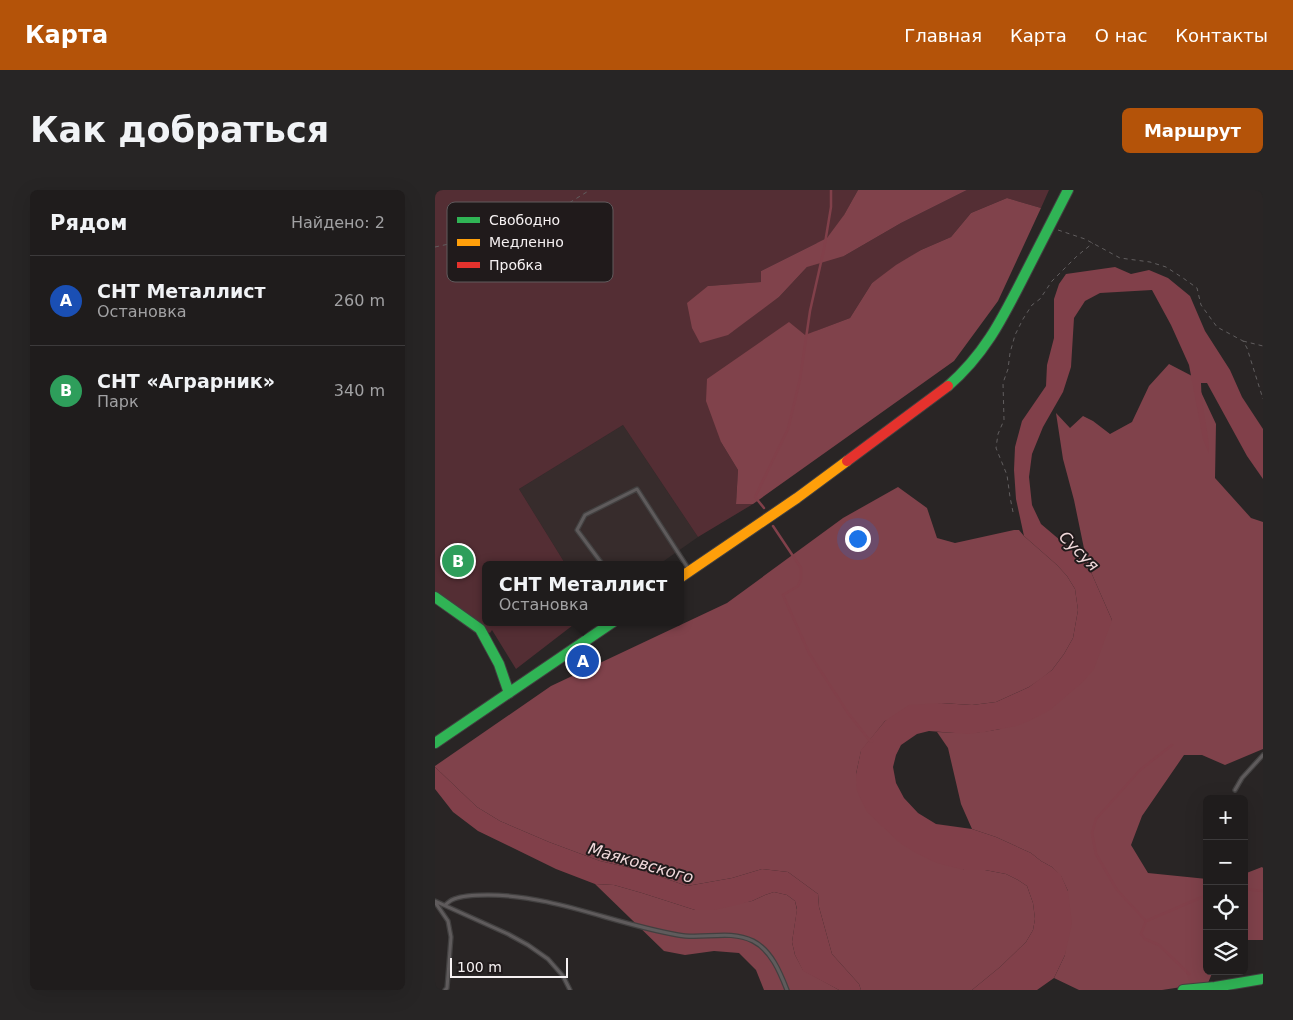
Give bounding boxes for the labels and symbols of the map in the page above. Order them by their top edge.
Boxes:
legend [447,202,613,282]
text: Свободно [489,212,560,228]
text: Медленно [489,234,564,250]
text: Пробка [489,257,543,273]
your location [845,526,871,552]
water label: Сусуя [1055,527,1103,575]
pin: B [442,542,474,580]
pin: A [567,642,599,680]
water label: Маяковского [586,839,696,887]
scale bar [450,955,567,978]

